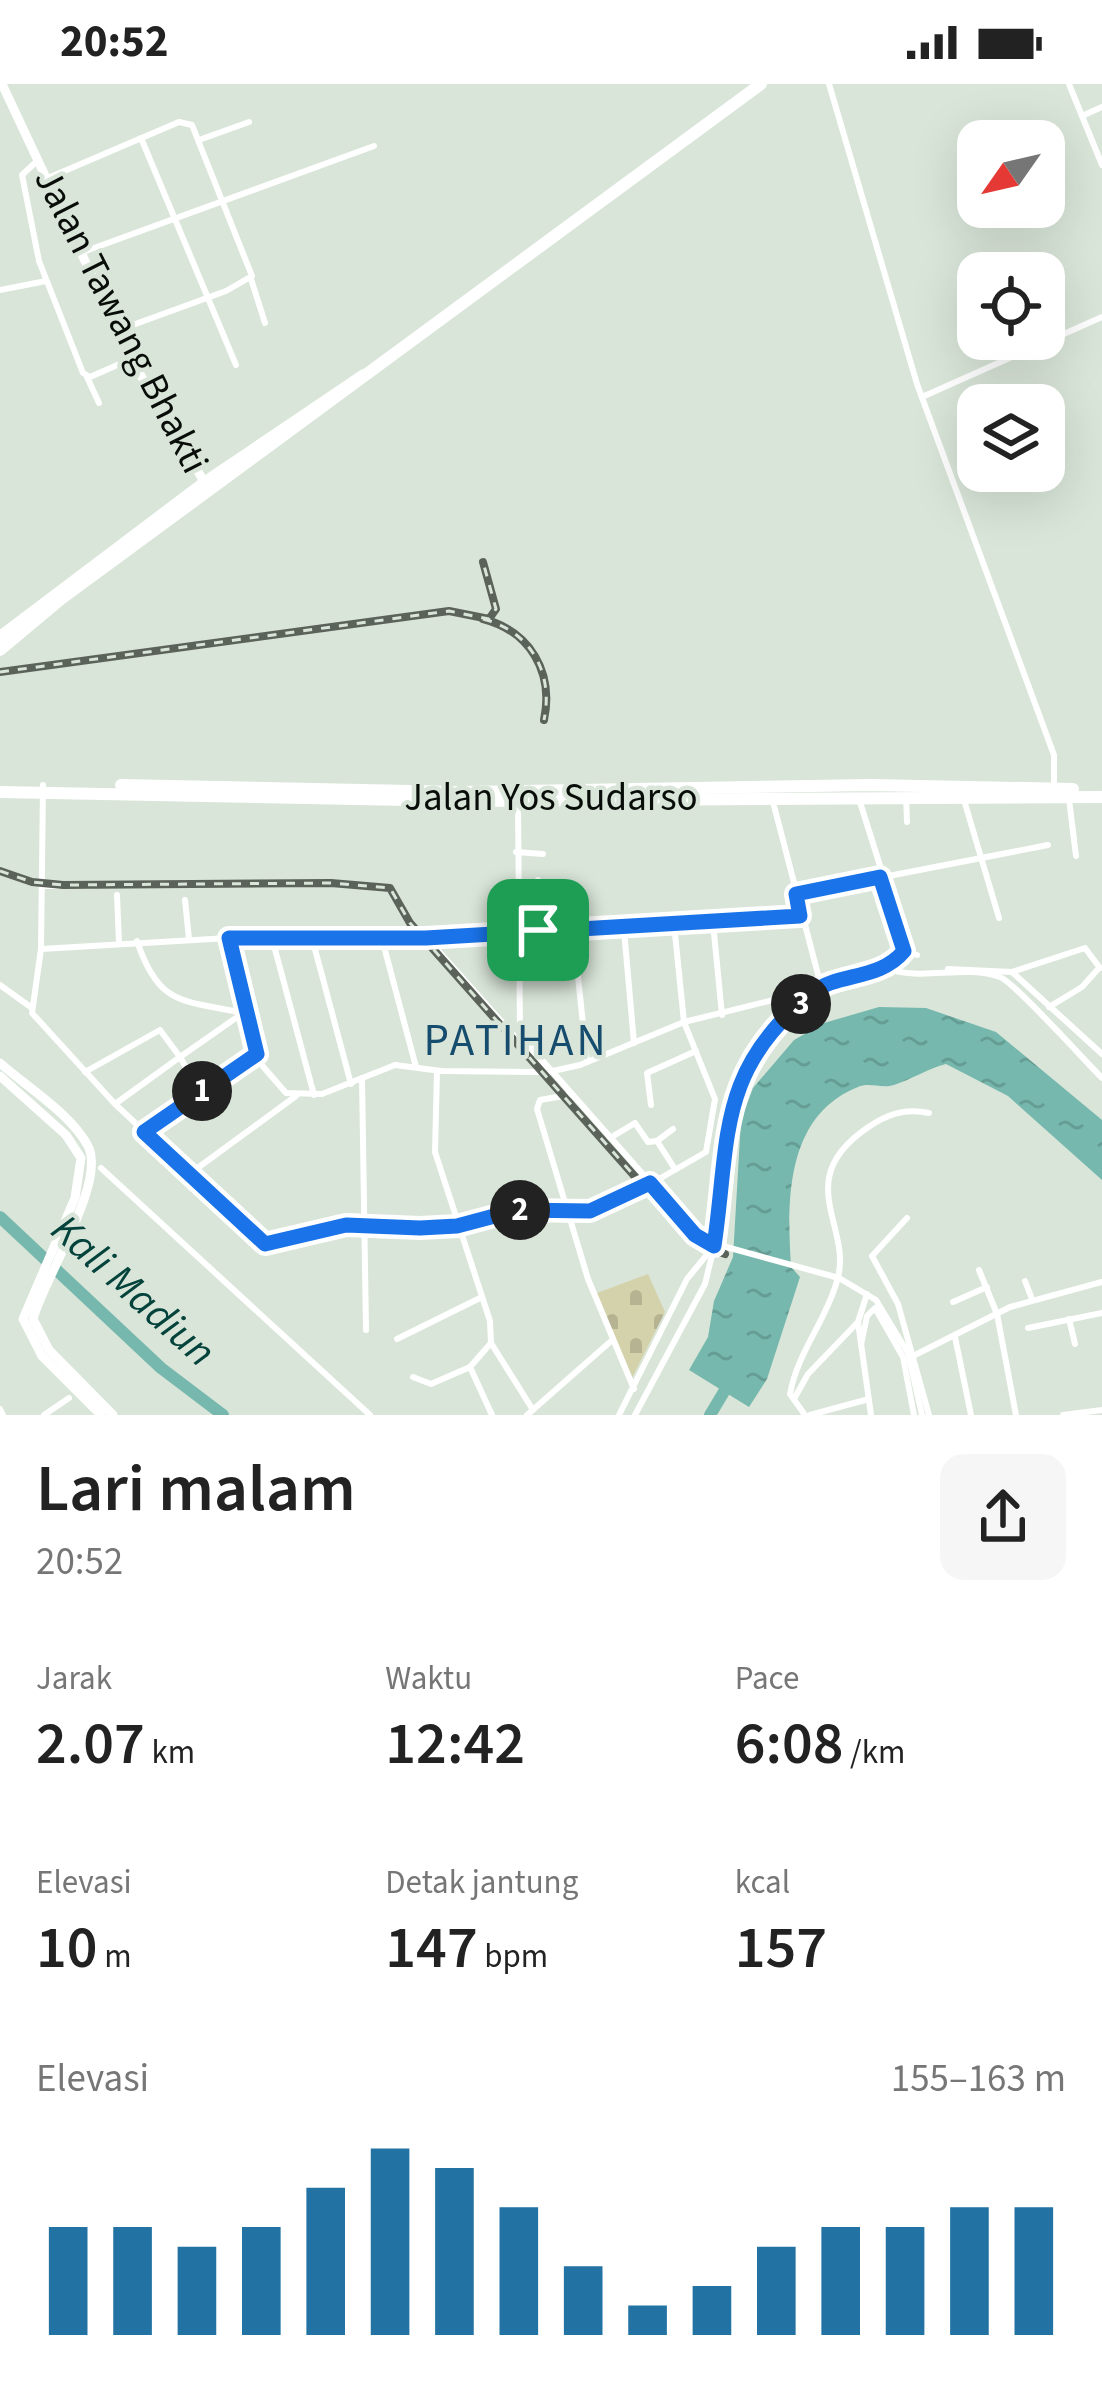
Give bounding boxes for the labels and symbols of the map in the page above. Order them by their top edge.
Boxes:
north arrow [957,120,1065,228]
street label: Jalan Tawang Bhakti [20,159,222,483]
street label: Jalan Yos Sudarso [404,770,698,826]
pin [487,879,589,981]
pin: 3 [771,974,831,1034]
district label: PATIHAN [423,1009,609,1073]
pin: 1 [172,1061,232,1121]
pin: 2 [490,1180,550,1240]
water label: Kali Madiun [38,1201,228,1381]

